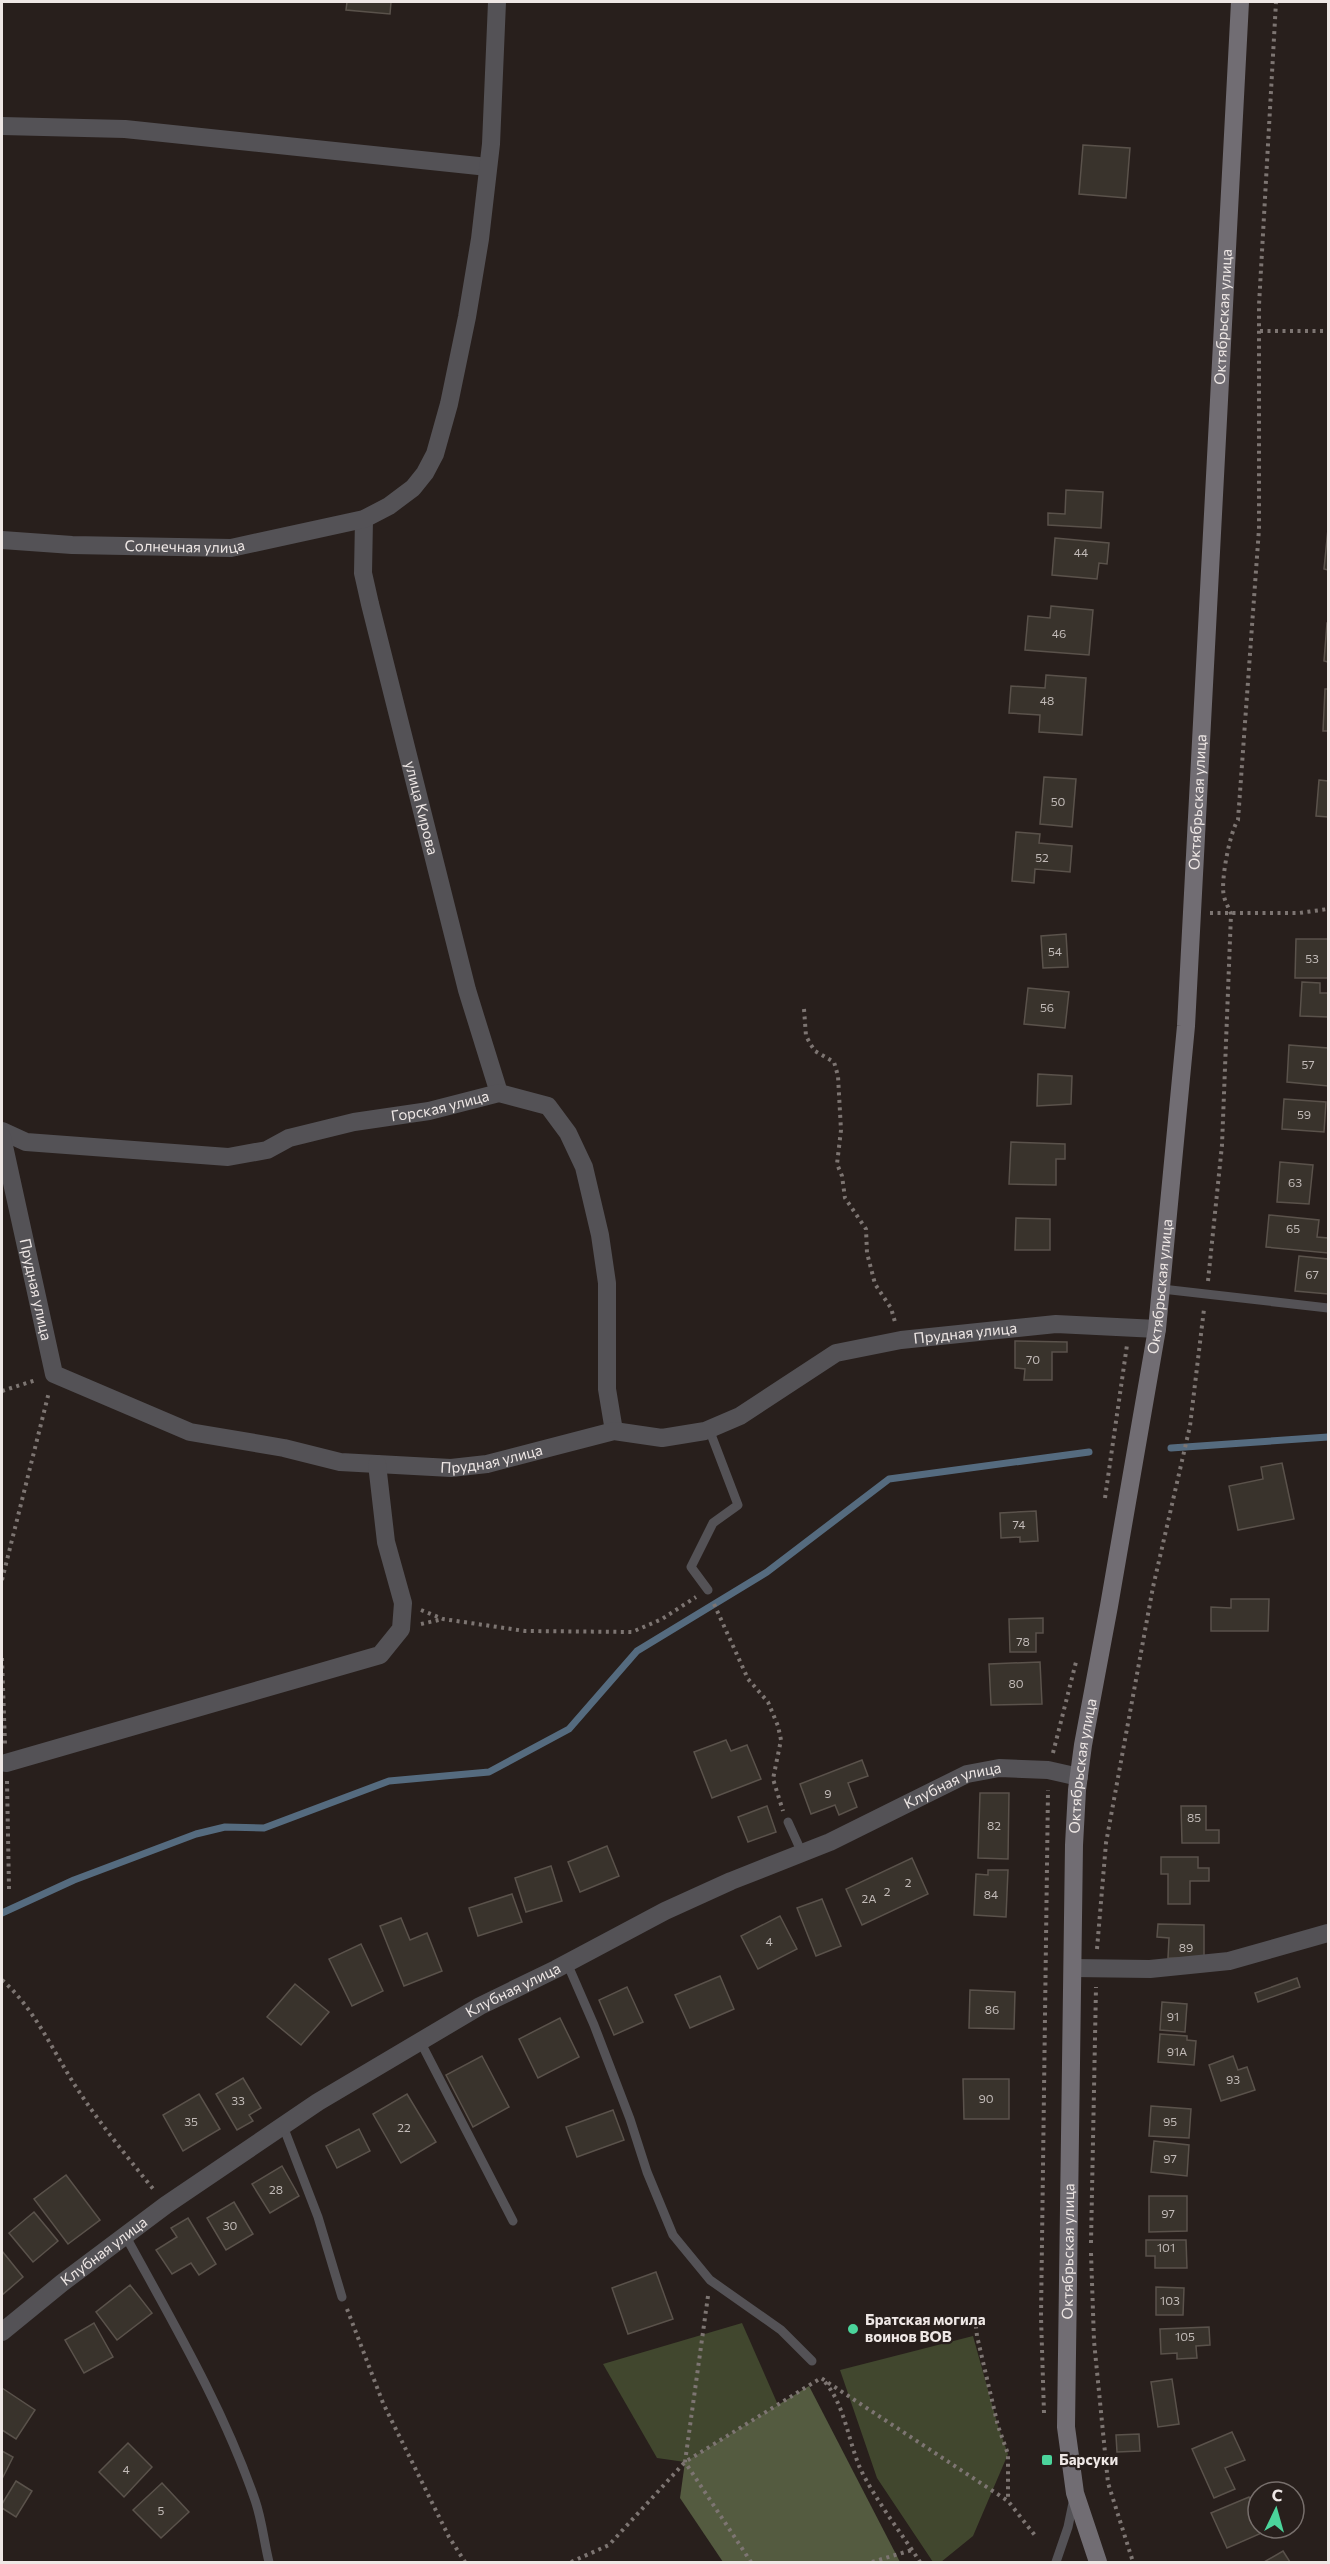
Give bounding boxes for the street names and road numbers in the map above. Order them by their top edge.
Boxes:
street label: Октябрьская улица [1210,248,1235,385]
street label: Солнечная улица [124,535,246,556]
street label: Октябрьская улица [1184,734,1209,870]
street label: улица Кирова [402,759,443,856]
street label: Горская улица [390,1086,491,1124]
street label: Октябрьская улица [1143,1218,1175,1355]
street label: Прудная улица [16,1236,56,1342]
street label: Прудная улица [912,1318,1018,1347]
street label: Прудная улица [440,1440,544,1476]
street label: Октябрьская улица [1065,1697,1100,1834]
street label: Клубная улица [901,1758,1003,1812]
street label: Клубная улица [462,1958,563,2021]
street label: Октябрьская улица [1057,2183,1077,2319]
street label: Клубная улица [57,2212,150,2289]

